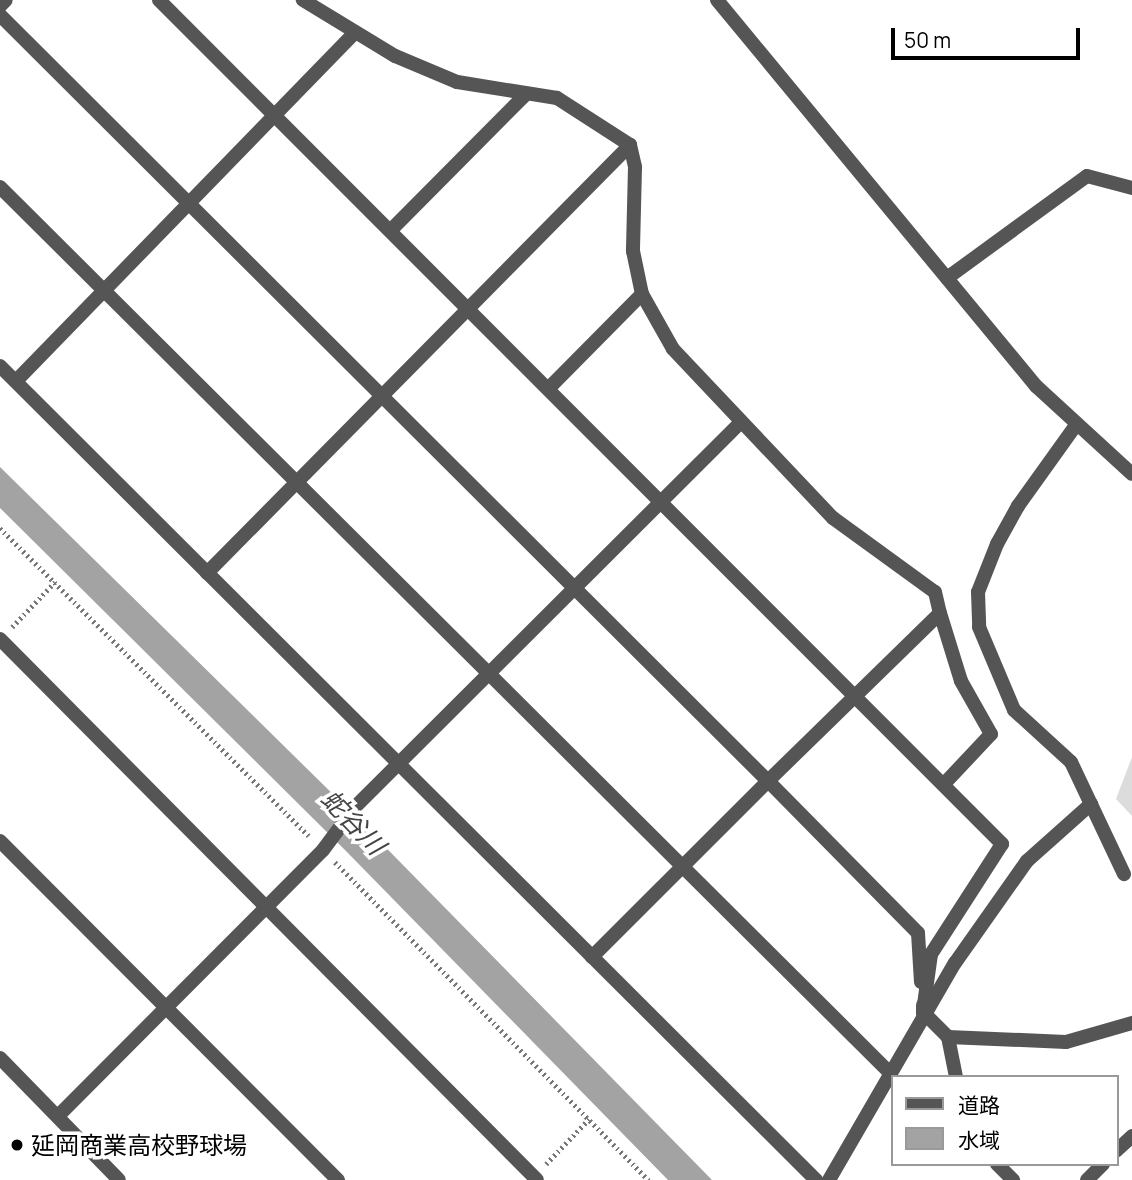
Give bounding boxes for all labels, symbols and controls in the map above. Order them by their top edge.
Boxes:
scale bar [894,14,1083,58]
text: 50 m [904,26,951,54]
water label: 蛇谷川 [315,783,391,861]
legend [890,1075,1118,1166]
text: 道路 [958,1091,1000,1119]
text: 水域 [958,1126,1000,1154]
place label: 延岡商業高校野球場 [31,1131,247,1159]
marker: 延岡商業高校野球場 [9,1137,25,1153]

